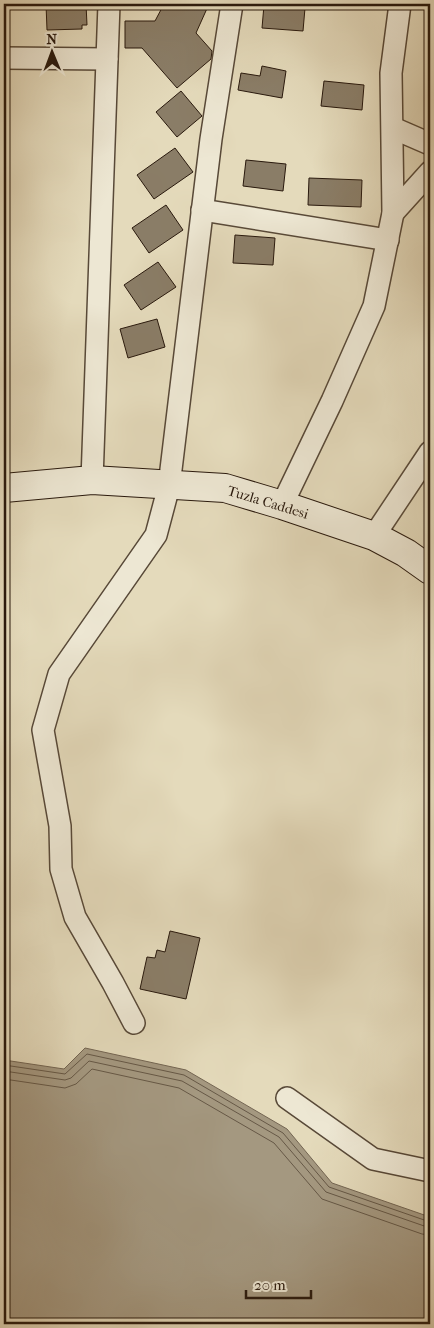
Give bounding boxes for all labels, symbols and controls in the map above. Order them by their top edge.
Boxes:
north arrow [28,28,78,78]
text: N [46,31,58,48]
street label: Tuzla Caddesi [225,482,310,523]
scale bar [246,1268,312,1300]
text: 20 m [254,1276,286,1294]

